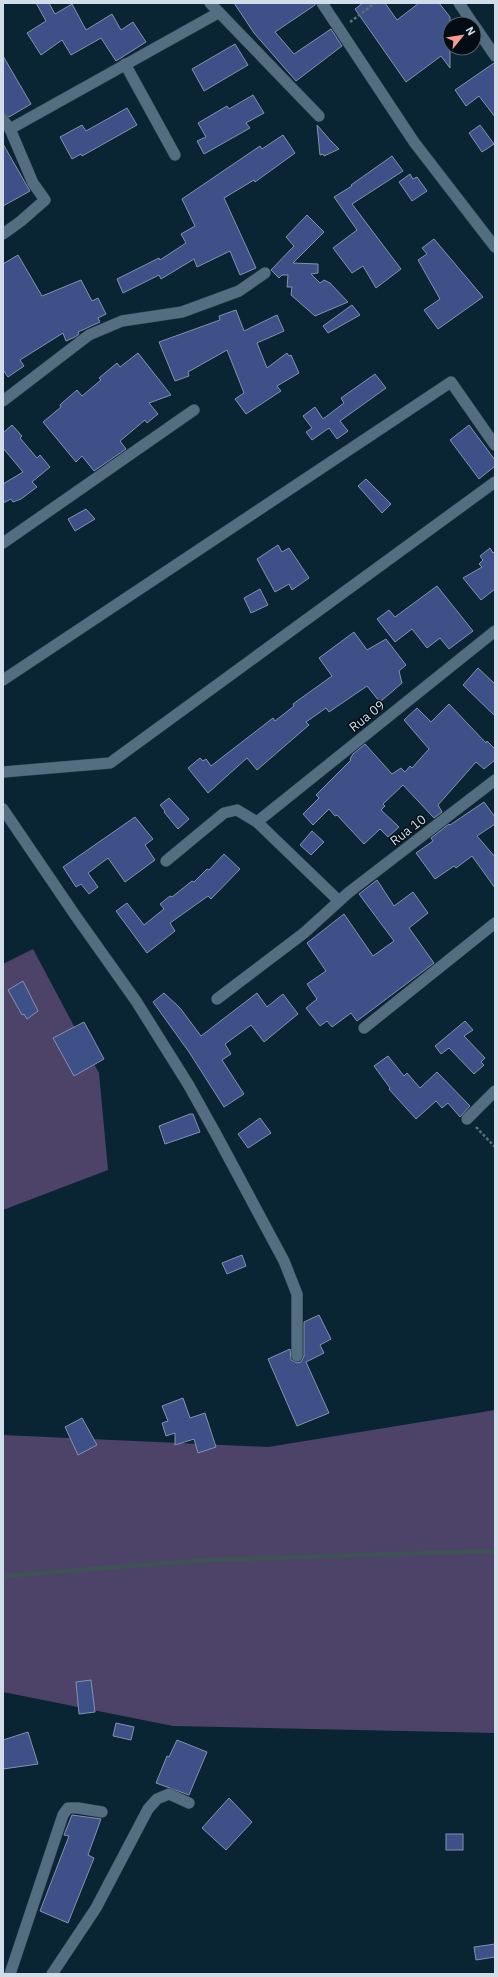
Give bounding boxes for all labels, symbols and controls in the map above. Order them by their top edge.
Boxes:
north arrow [442,16,482,56]
text: N [463,24,479,38]
street label: Rua 09 [346,696,388,736]
street label: Rua 10 [386,810,430,849]

